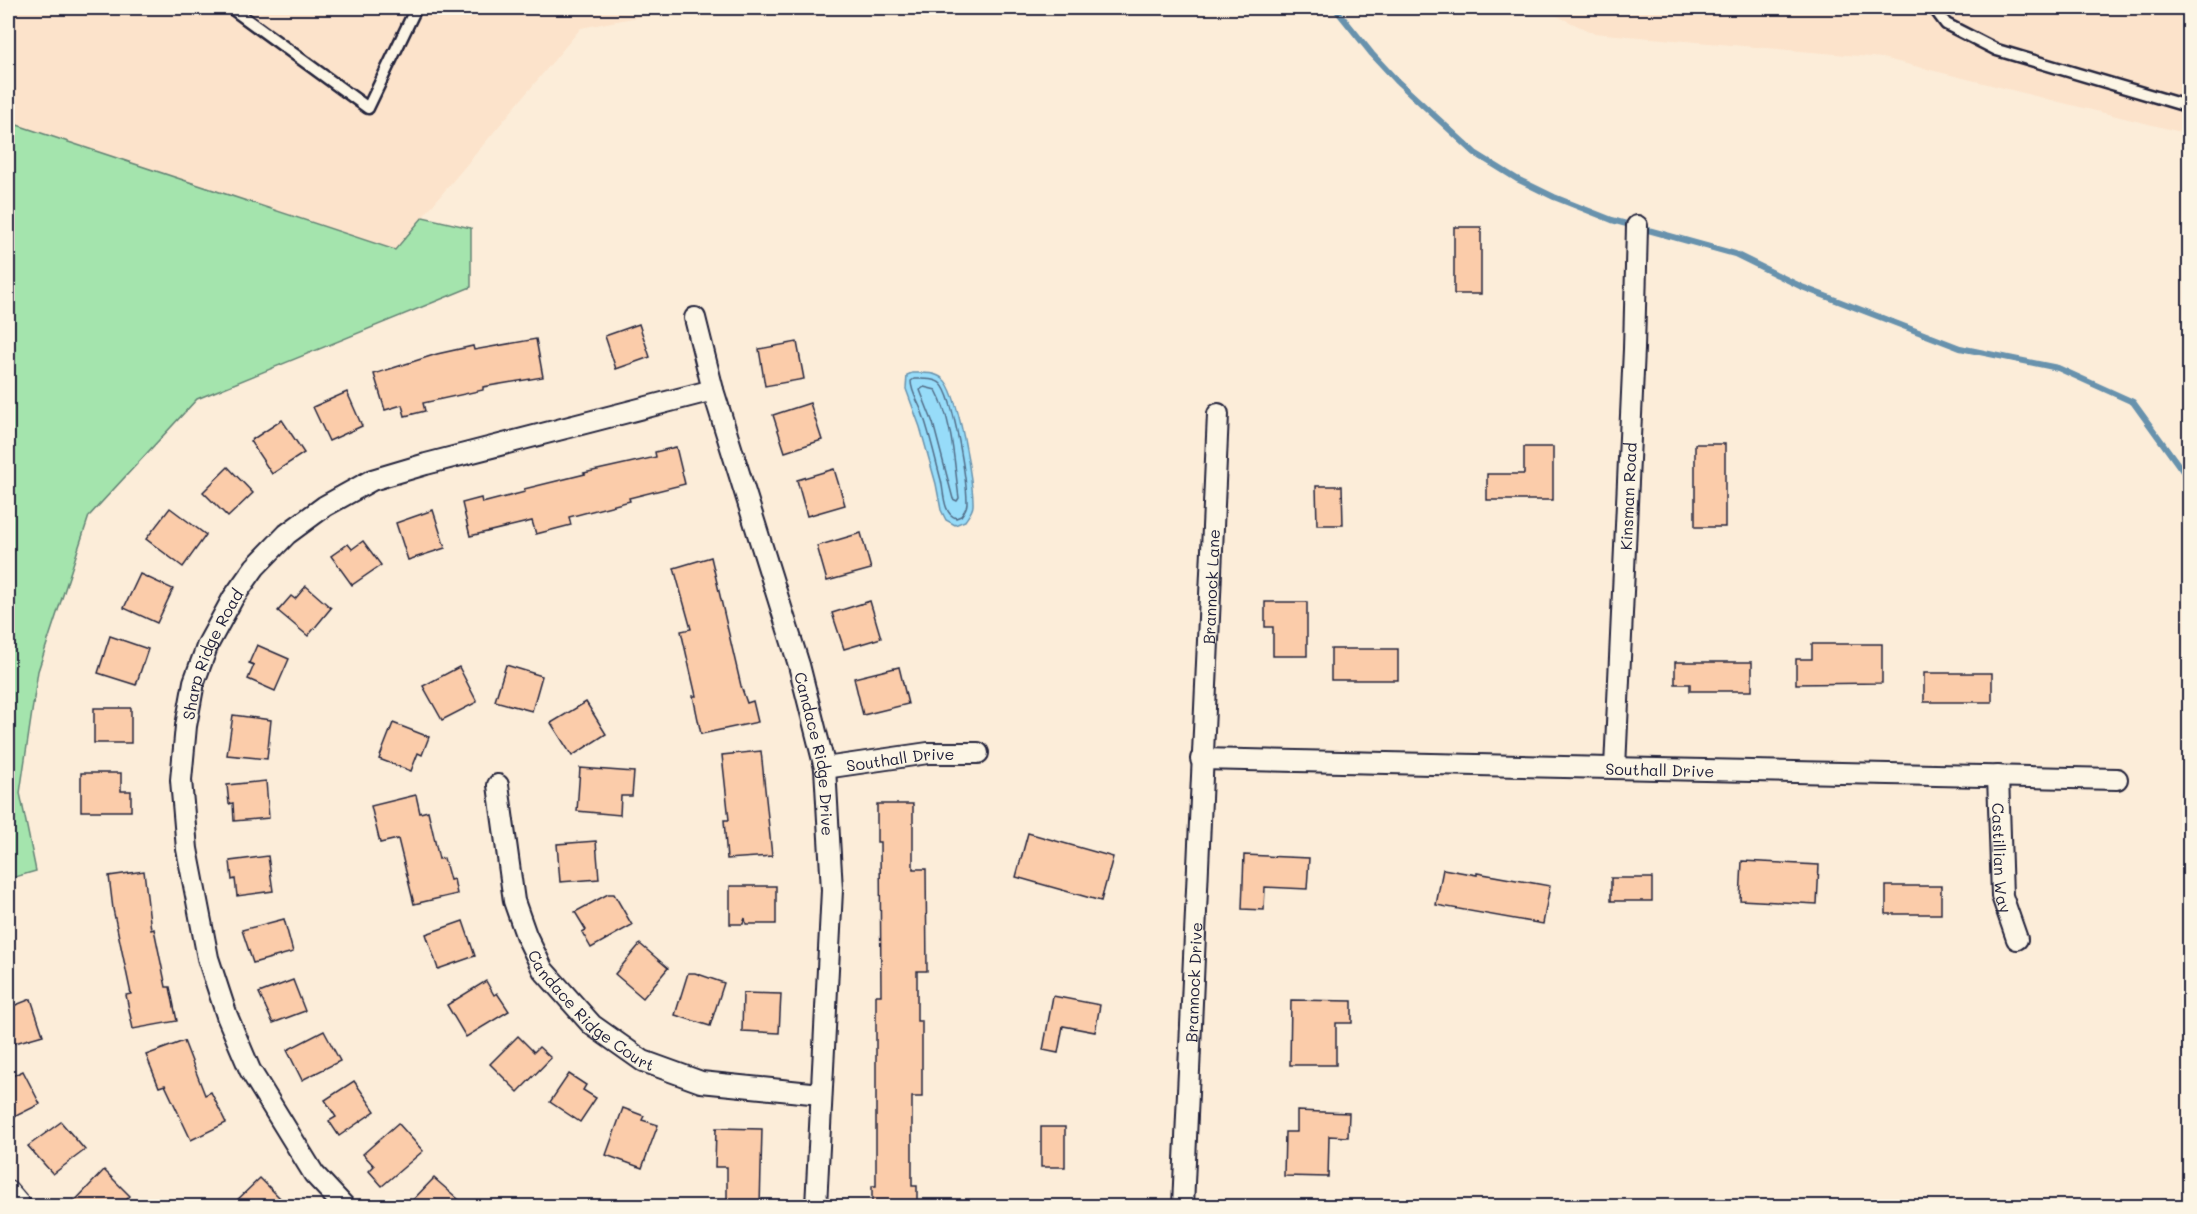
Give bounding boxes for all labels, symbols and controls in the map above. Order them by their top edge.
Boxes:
street label: Kinsman Road [1614,442,1640,551]
street label: Brannock Lane [1197,528,1223,645]
street label: Sharp Ridge Road [177,584,247,721]
street label: Candace Ridge Drive [791,669,839,836]
street label: Southall Drive [845,742,954,775]
street label: Southall Drive [1605,757,1715,781]
street label: Castillian Way [1988,802,2018,916]
street label: Brannock Drive [1180,922,1206,1043]
street label: Candace Ridge Court [524,946,657,1075]

